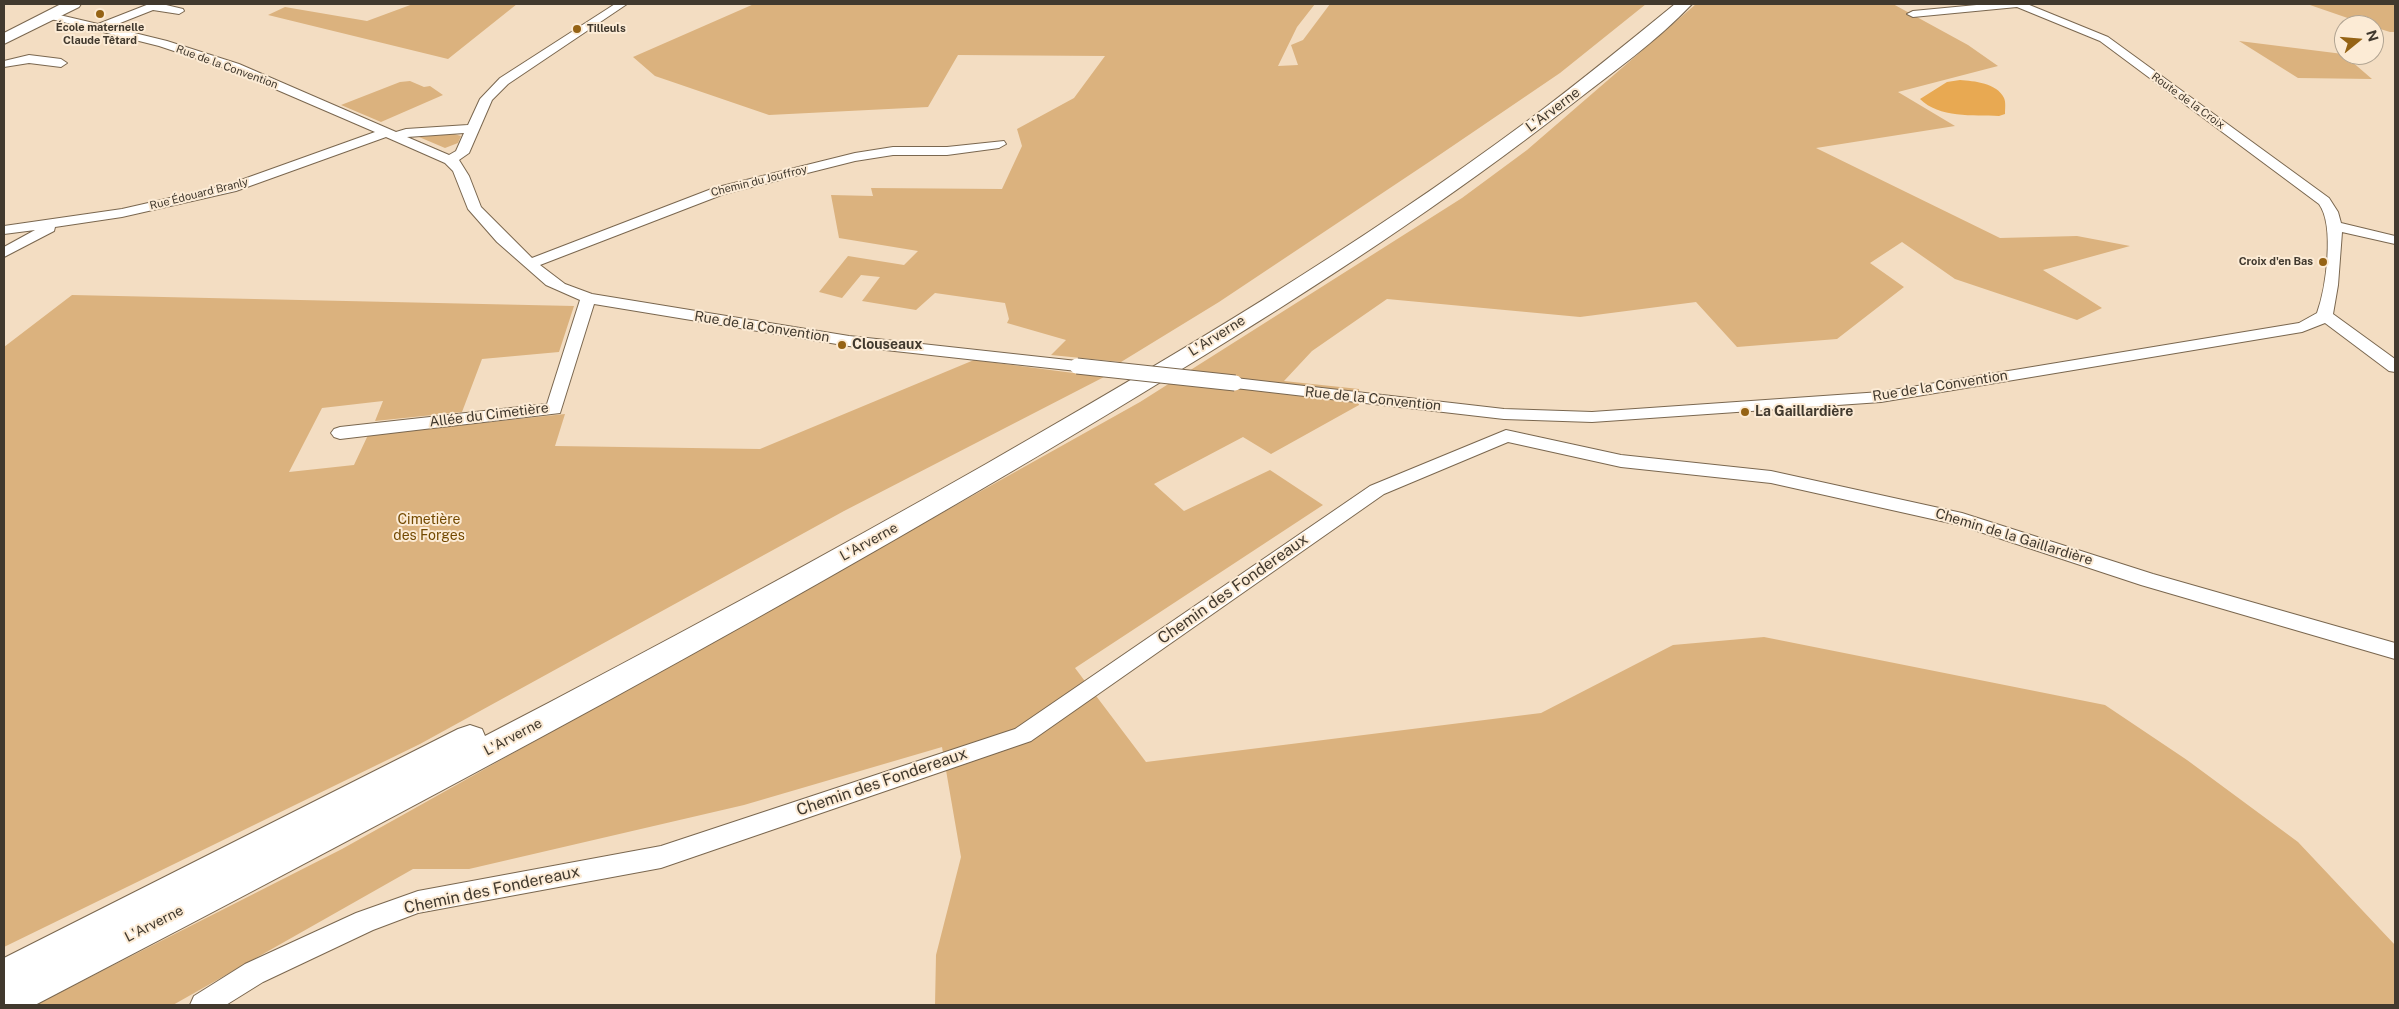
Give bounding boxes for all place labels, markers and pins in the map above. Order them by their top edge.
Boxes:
marker: École maternelle Claude Têtard [94,8,106,20]
place label: École maternelle Claude Têtard [56,21,144,47]
place label: Tilleuls [587,22,626,36]
marker: Tilleuls [571,23,583,35]
place label: Croix d'en Bas [2239,255,2313,269]
marker: Croix d'en Bas [2317,256,2329,268]
place label: Clouseaux [852,337,922,353]
marker: Clouseaux [836,339,848,351]
place label: La Gaillardière [1755,404,1853,420]
marker: La Gaillardière [1739,406,1751,418]

